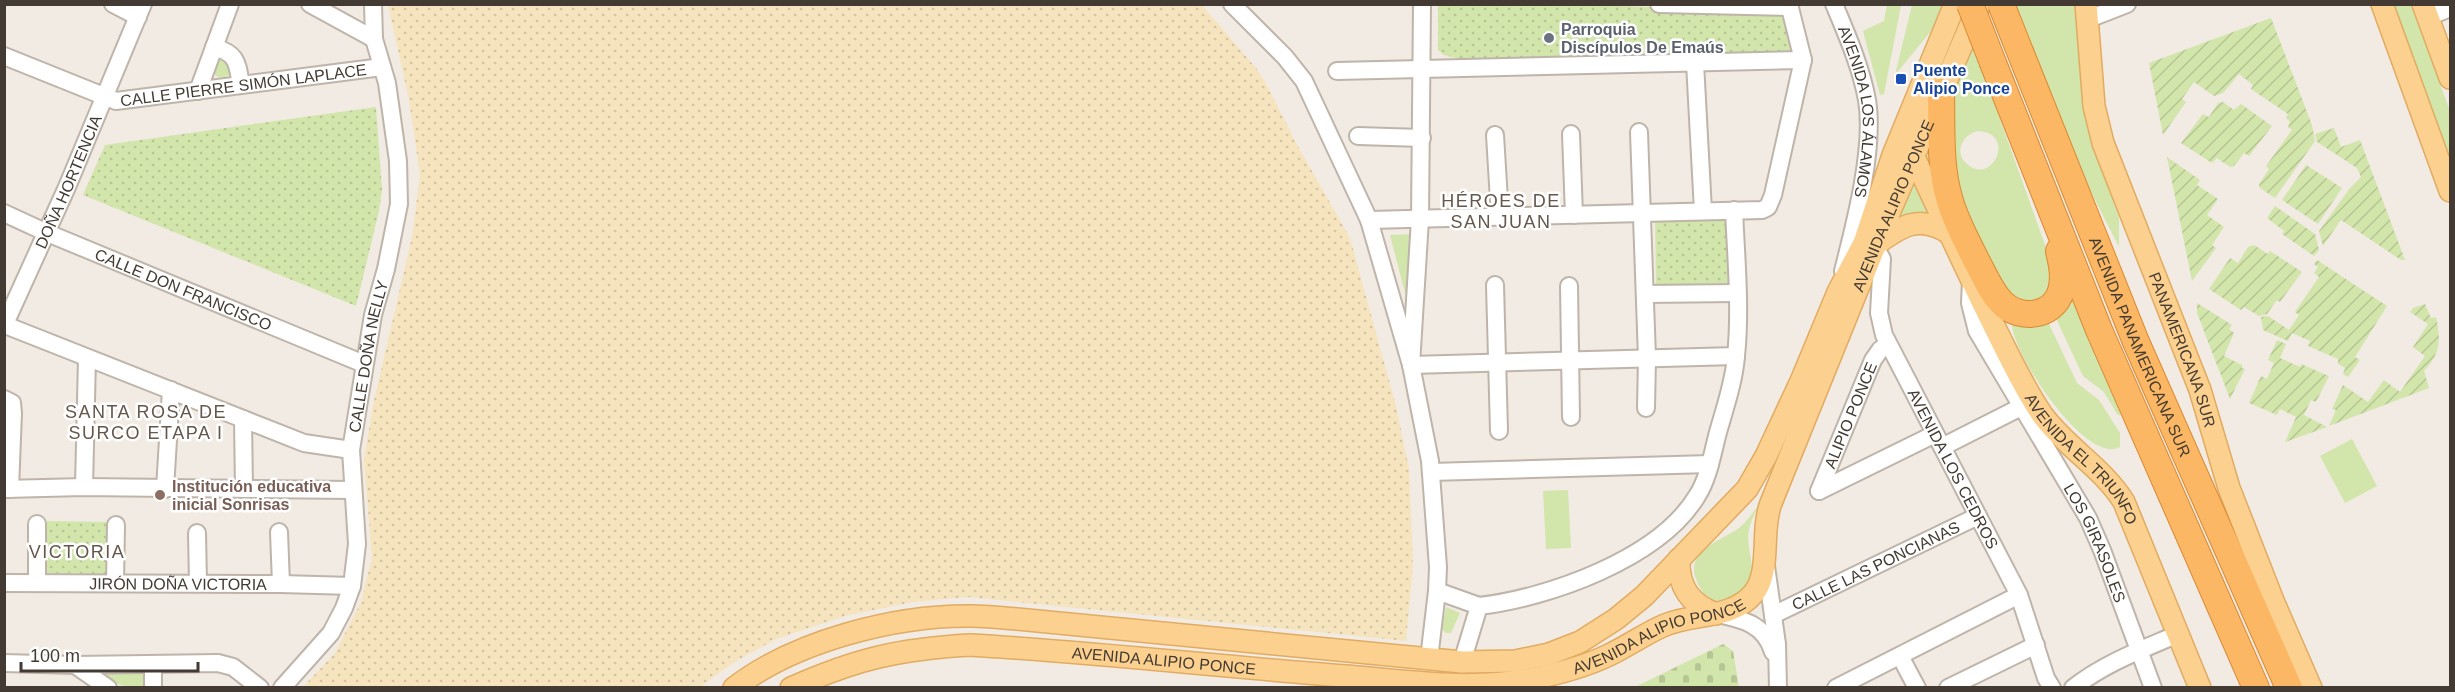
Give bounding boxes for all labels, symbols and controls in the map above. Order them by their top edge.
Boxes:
place label: Parroquia Discípulos De Emaús [1561,21,1724,56]
street label: AVENIDA LOS ÁLAMOS [1835,23,1878,199]
marker: Parroquia Discípulos De Emaús [1542,31,1556,45]
street label: CALLE PIERRE SIMÓN LAPLACE [119,61,368,109]
place label: Puente Alipio Ponce [1913,62,2010,97]
marker: Puente Alipio Ponce [1894,72,1908,86]
street label: DOÑA HORTENCIA [32,112,105,251]
street label: AVENIDA ALIPIO PONCE [1849,118,1937,294]
district label: HÉROES DE SAN JUAN [1441,191,1561,232]
street label: AVENIDA PANAMERICANA SUR [2086,233,2196,461]
street label: CALLE DON FRANCISCO [92,246,274,334]
street label: PANAMERICANA SUR [2146,269,2220,431]
street label: CALLE DOÑA NELLY [346,278,391,434]
street label: ALIPIO PONCE [1821,360,1880,471]
street label: AVENIDA LOS CEDROS [1904,386,2001,552]
street label: AVENIDA EL TRIUNFO [2022,391,2140,527]
district label: SANTA ROSA DE SURCO ETAPA I [65,402,227,443]
place label: Institución educativa inicial Sonrisas [172,478,331,513]
street label: LOS GIRASOLES [2060,481,2129,605]
marker: Institución educativa inicial Sonrisas [153,488,167,502]
street label: CALLE LAS PONCIANAS [1789,518,1962,614]
district label: VICTORIA [29,542,125,562]
street label: JIRÓN DOÑA VICTORIA [89,574,267,593]
street label: AVENIDA ALIPIO PONCE [1571,596,1749,677]
scale bar [21,635,198,673]
street label: AVENIDA ALIPIO PONCE [1071,644,1257,678]
text: 100 m [30,646,80,666]

